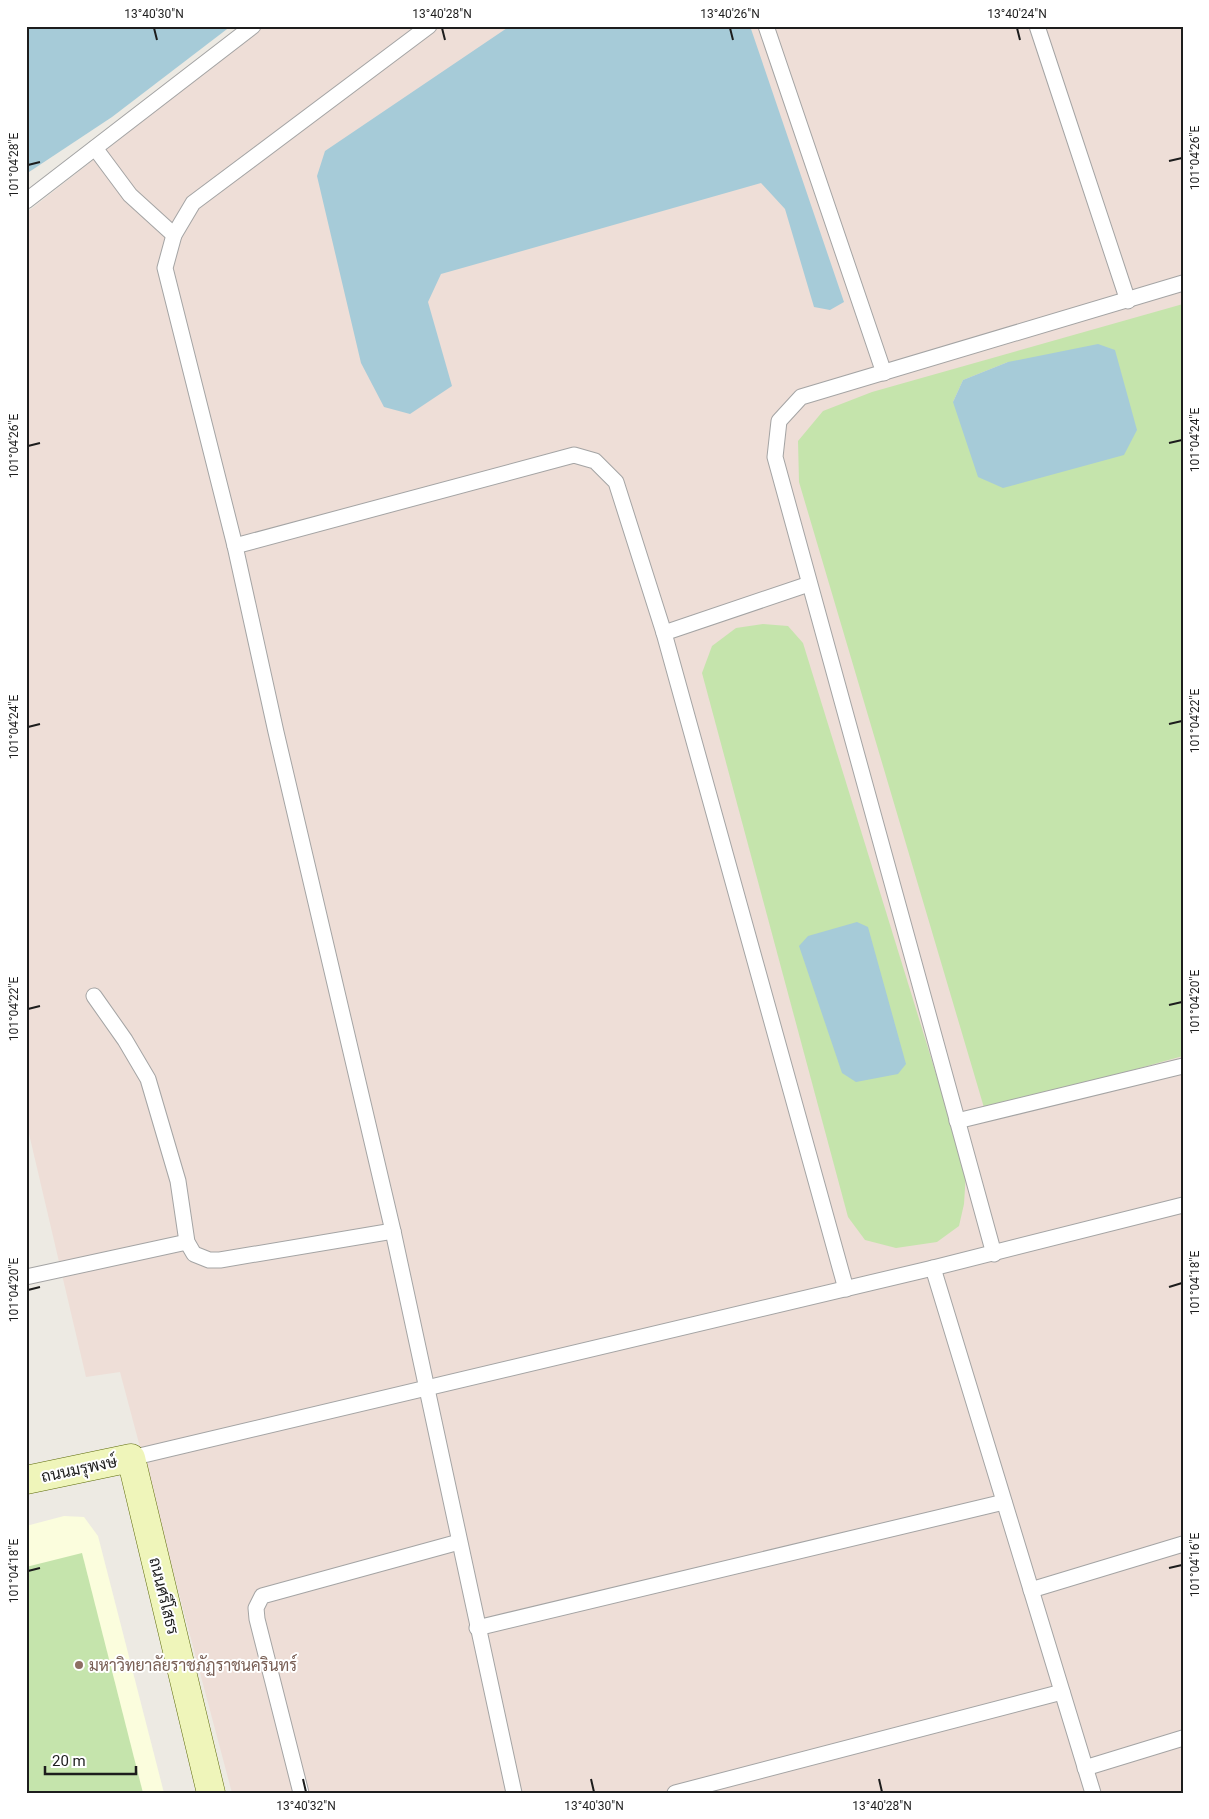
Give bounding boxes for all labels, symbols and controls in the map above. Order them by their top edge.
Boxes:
text: 13°40'30"N [124,7,184,21]
text: 13°40'28"N [412,7,472,21]
text: 13°40'26"N [700,7,760,21]
text: 13°40'24"N [987,7,1047,21]
text: 101°04'26"E [1188,126,1202,190]
text: 101°04'28"E [7,133,21,197]
text: 101°04'24"E [1188,408,1202,472]
text: 101°04'26"E [7,414,21,478]
text: 101°04'22"E [1188,689,1202,753]
text: 101°04'24"E [7,695,21,759]
text: 101°04'20"E [1188,970,1202,1034]
text: 101°04'22"E [7,977,21,1041]
text: 101°04'18"E [1188,1251,1202,1315]
text: 101°04'20"E [7,1258,21,1322]
street label: ถนนมรุพงษ์ [39,1449,119,1488]
text: 101°04'16"E [1188,1533,1202,1597]
text: 101°04'18"E [7,1539,21,1603]
street label: ถนนศรีโสธร [145,1555,185,1637]
place label: มหาวิทยาลัยราชภัฏราชนครินทร์ [89,1653,297,1676]
marker: มหาวิทยาลัยราชภัฏราชนครินทร์ [73,1659,85,1671]
scale bar [45,1744,136,1776]
text: 20 m [52,1752,86,1770]
text: 13°40'32"N [276,1799,336,1813]
text: 13°40'30"N [564,1799,624,1813]
text: 13°40'28"N [852,1799,912,1813]

